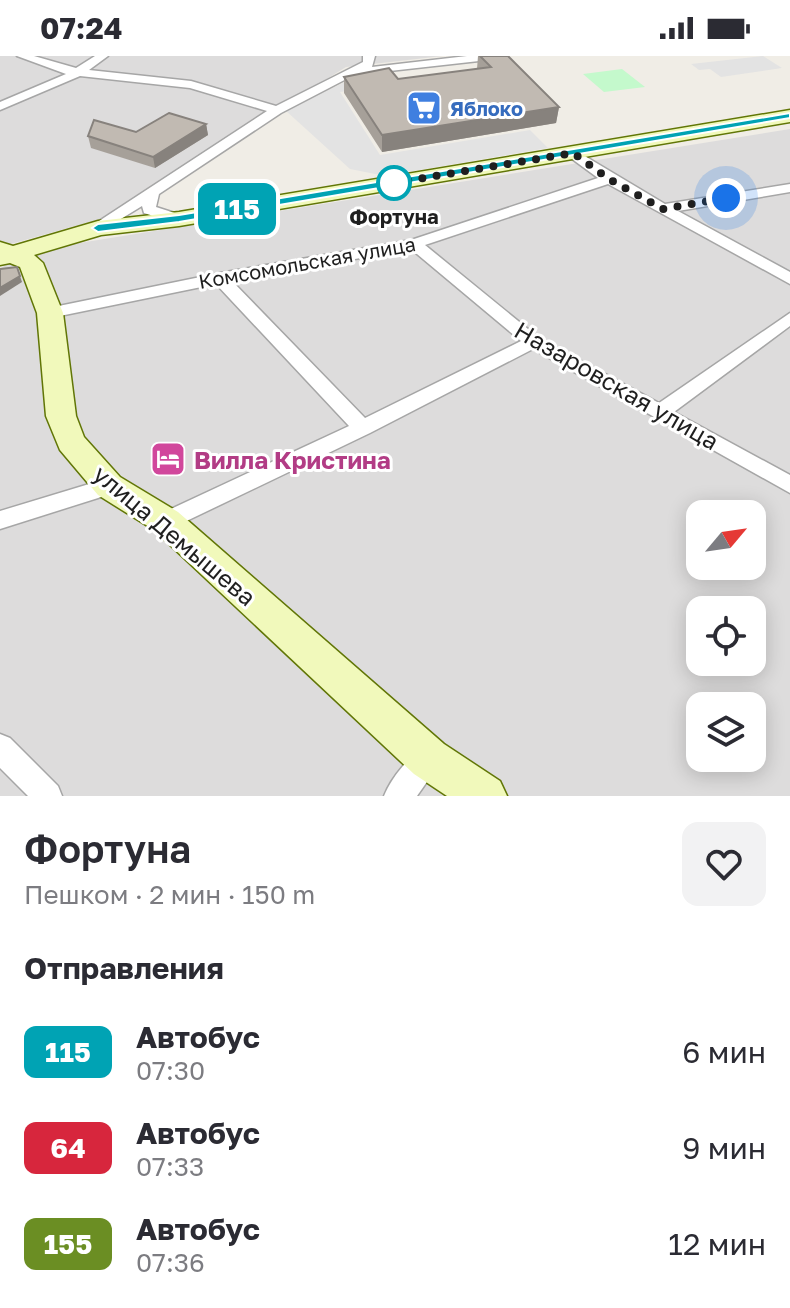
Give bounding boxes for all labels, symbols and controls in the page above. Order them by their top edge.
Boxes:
text: 07:24 [40,10,123,46]
supermarket icon: Яблоко [405,89,443,127]
place label: Яблоко [450,96,523,120]
marker: Фортуна [377,166,411,200]
your location [706,178,746,218]
line badge: 115 [191,183,283,235]
text: 115 [214,192,260,225]
place label: Фортуна [349,204,439,228]
street label: Комсомольская улица [197,231,417,293]
street label: Назаровская улица [510,315,724,455]
hotel icon: Вилла Кристина [149,440,187,478]
place label: Вилла Кристина [194,445,391,474]
street label: улица Демышева [88,459,262,611]
north arrow [686,500,766,580]
map controls [686,500,766,772]
button: locate [686,596,766,676]
button: layers [686,692,766,772]
button: heart [682,822,766,906]
text: Фортуна [24,826,191,871]
text: Пешком · 2 мин · 150 m [24,879,315,910]
text: Отправления [24,950,224,986]
text: Автобус [136,1019,260,1055]
text: 6 мин [682,1034,766,1070]
text: 115 [45,1035,91,1068]
text: 07:30 [136,1055,205,1086]
text: Автобус [136,1115,260,1151]
text: 9 мин [682,1130,766,1166]
text: 64 [50,1131,86,1164]
text: 07:33 [136,1151,204,1182]
text: Автобус [136,1211,260,1247]
text: 12 мин [668,1226,766,1262]
text: 155 [44,1227,92,1260]
text: 07:36 [136,1247,205,1278]

